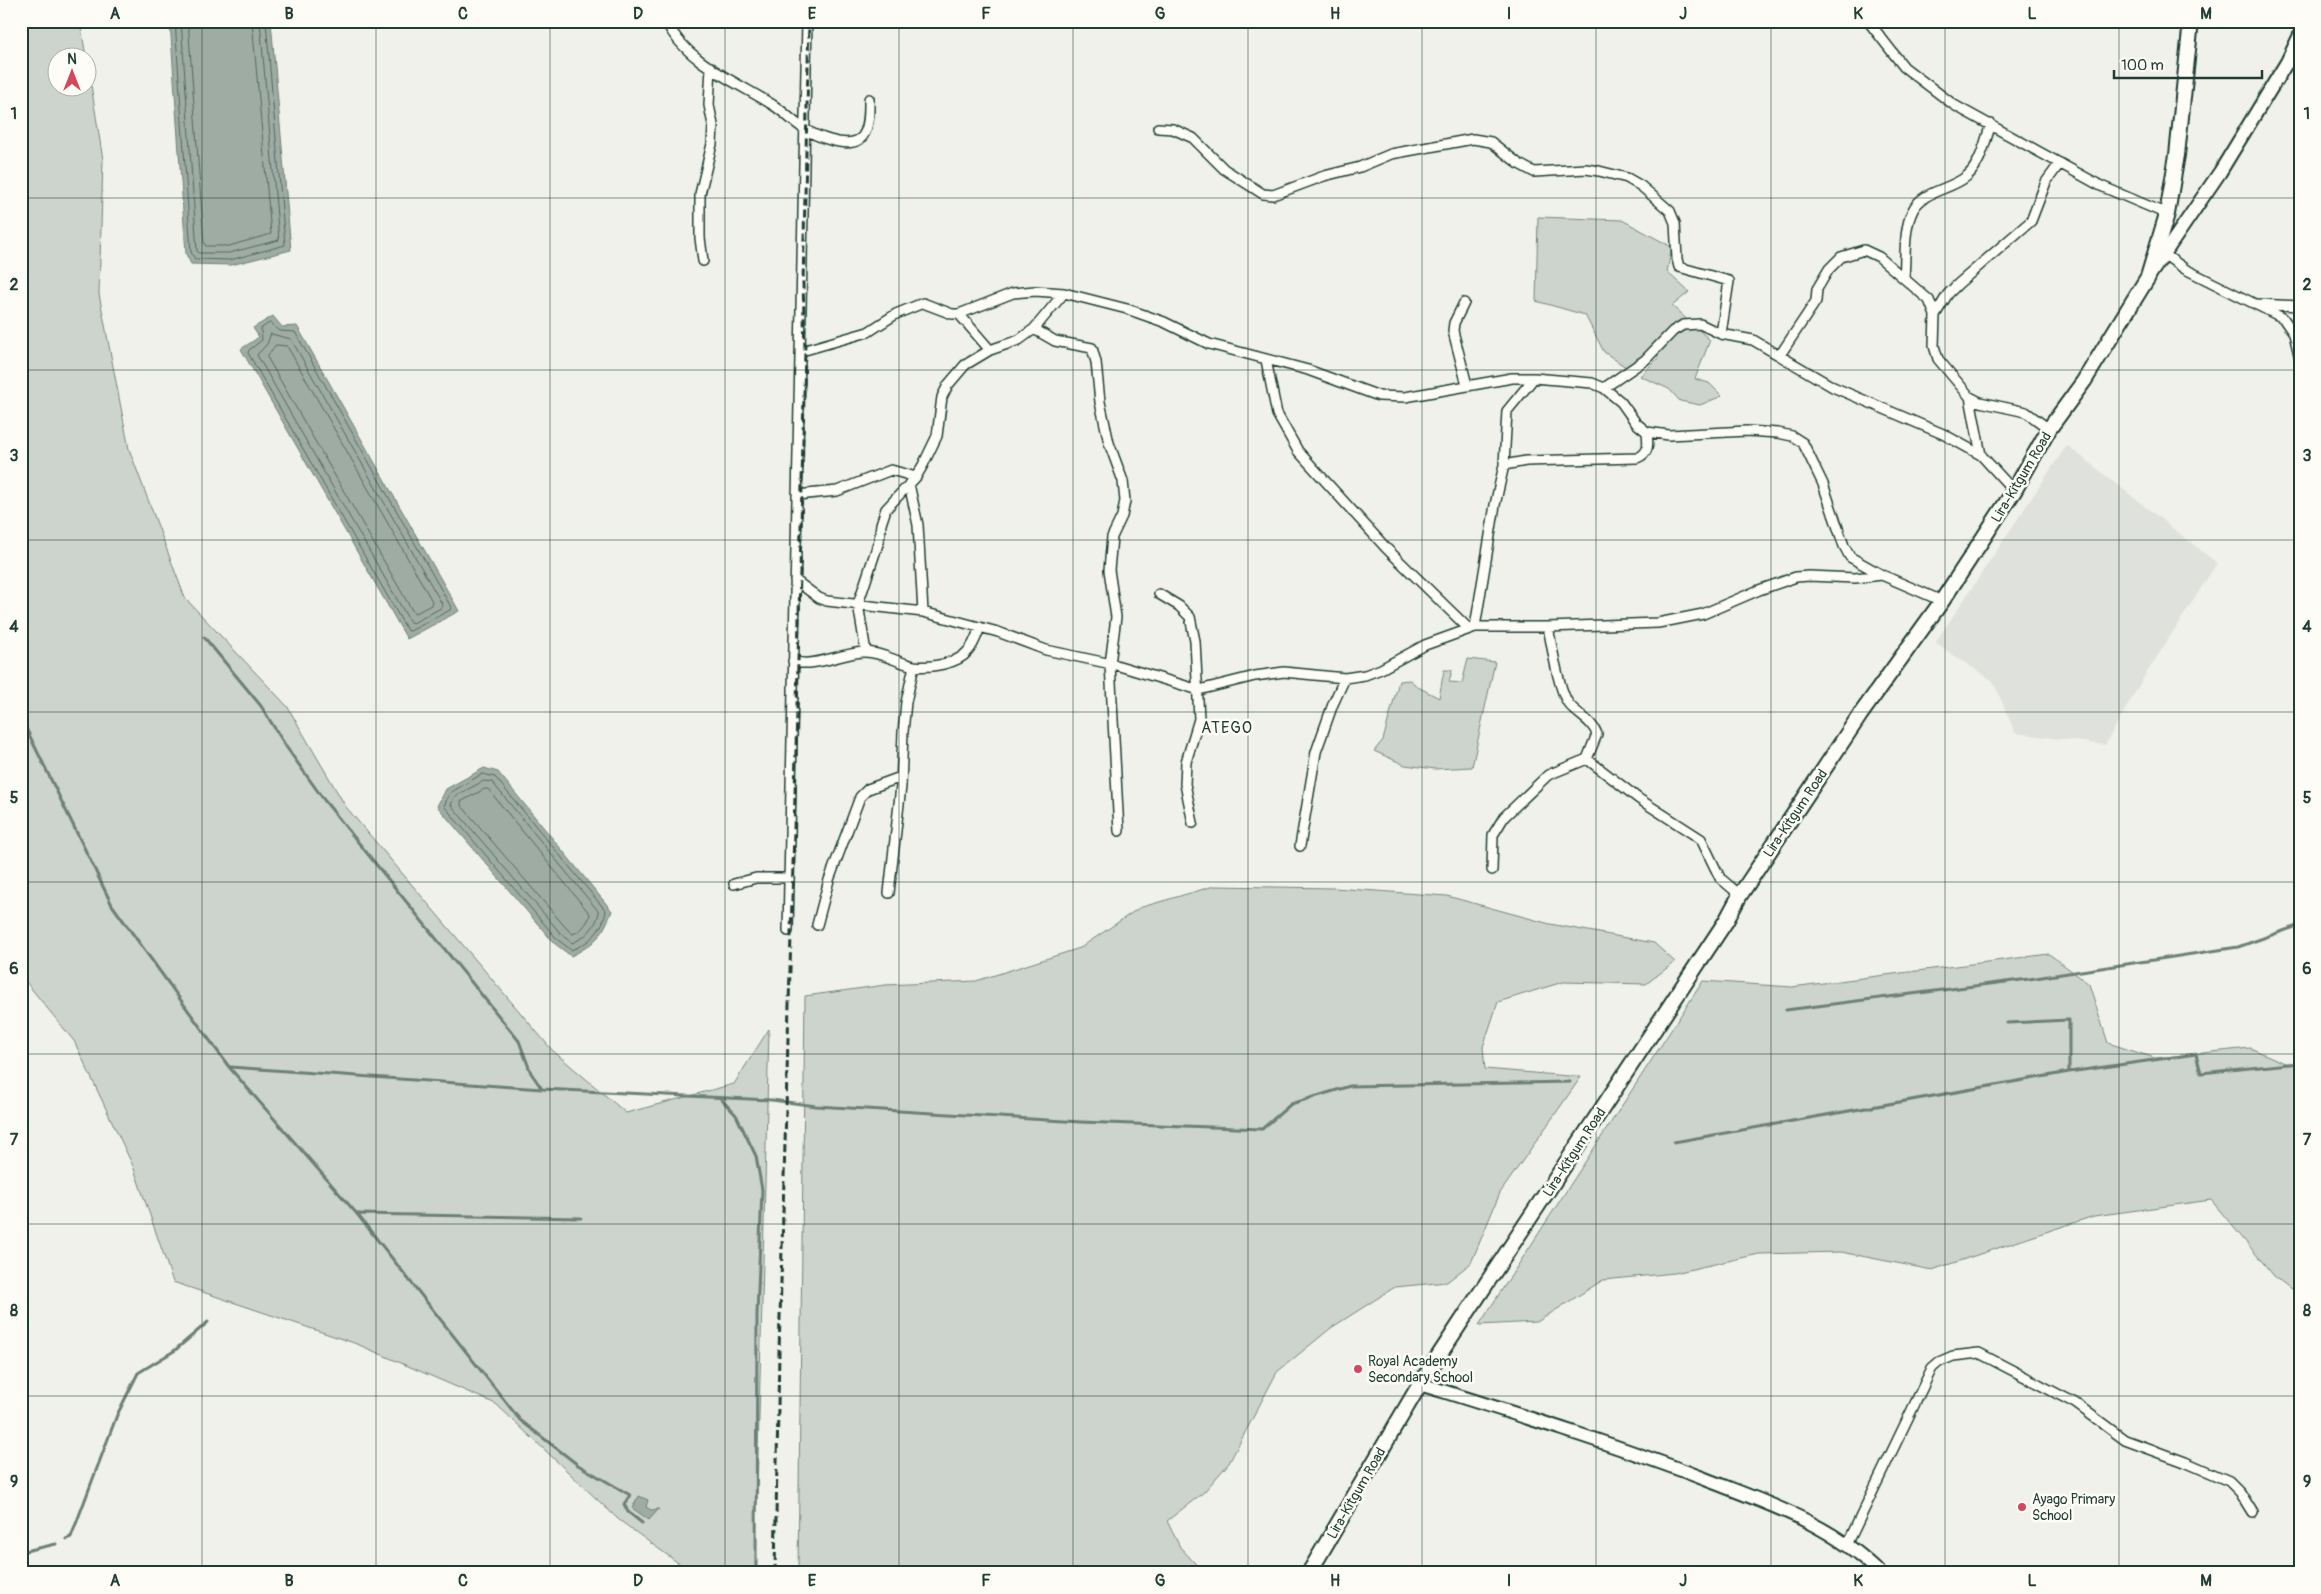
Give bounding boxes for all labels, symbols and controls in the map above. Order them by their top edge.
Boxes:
text: A [110,4,121,24]
text: B [284,4,294,24]
text: C [458,4,468,24]
text: D [633,4,643,24]
text: E [808,4,817,24]
text: F [981,4,991,24]
text: G [1155,4,1166,24]
text: H [1330,4,1340,24]
text: I [1507,4,1511,24]
text: J [1679,4,1687,24]
text: K [1853,4,1863,24]
text: L [2027,4,2037,24]
text: M [2200,4,2212,24]
north arrow [48,48,98,98]
scale bar [2114,48,2261,80]
text: N [67,51,77,68]
text: 100 m [2121,56,2164,75]
text: 1 [11,104,17,124]
text: 1 [2304,104,2310,124]
text: 2 [10,275,19,295]
text: 2 [2303,275,2312,295]
street label: Lira-Kitgum Road [1988,429,2055,526]
text: 3 [10,446,19,466]
text: 3 [2303,446,2312,466]
text: 4 [9,617,19,637]
text: 4 [2302,617,2312,637]
district label: ATEGO [1201,718,1253,738]
street label: Lira-Kitgum Road [1760,766,1831,861]
text: 5 [10,788,19,808]
text: 5 [2303,788,2312,808]
text: 6 [9,959,19,979]
text: 6 [2302,959,2312,979]
street label: Lira-Kitgum Road [1539,1105,1610,1200]
text: 7 [10,1130,19,1150]
text: 7 [2303,1130,2312,1150]
text: 8 [10,1301,18,1321]
text: 8 [2303,1301,2311,1321]
place label: Royal Academy Secondary School [1368,1353,1473,1386]
marker: Royal Academy Secondary School [1352,1363,1364,1375]
street label: Lira-Kitgum Road [1323,1444,1390,1542]
text: 9 [10,1472,18,1492]
text: 9 [2303,1472,2311,1492]
place label: Ayago Primary School [2032,1491,2115,1524]
marker: Ayago Primary School [2016,1501,2028,1513]
text: A [110,1571,121,1591]
text: B [284,1571,294,1591]
text: C [458,1571,468,1591]
text: D [633,1571,643,1591]
text: E [808,1571,817,1591]
text: F [981,1571,991,1591]
text: G [1155,1571,1166,1591]
text: H [1330,1571,1340,1591]
text: I [1507,1571,1511,1591]
text: J [1679,1571,1687,1591]
text: K [1853,1571,1863,1591]
text: L [2027,1571,2037,1591]
text: M [2200,1571,2212,1591]

